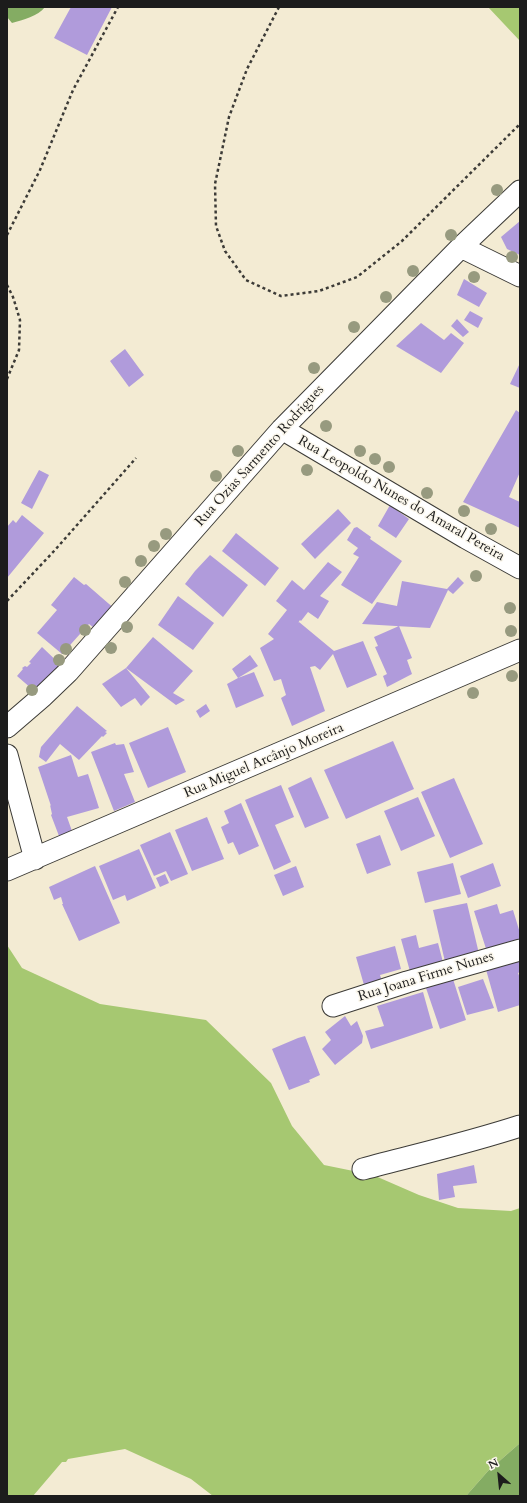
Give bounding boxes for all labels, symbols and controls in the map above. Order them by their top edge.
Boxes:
street label: Rua Ozias Sarmento Rodrigues [192,382,328,530]
street label: Rua Leopoldo Nunes do Amaral Pereira [295,433,507,565]
street label: Rua Miguel Arcânjo Moreira [182,720,346,802]
street label: Rua Joana Firme Nunes [356,948,496,1006]
north arrow [479,1455,519,1495]
text: N [486,1455,501,1473]

